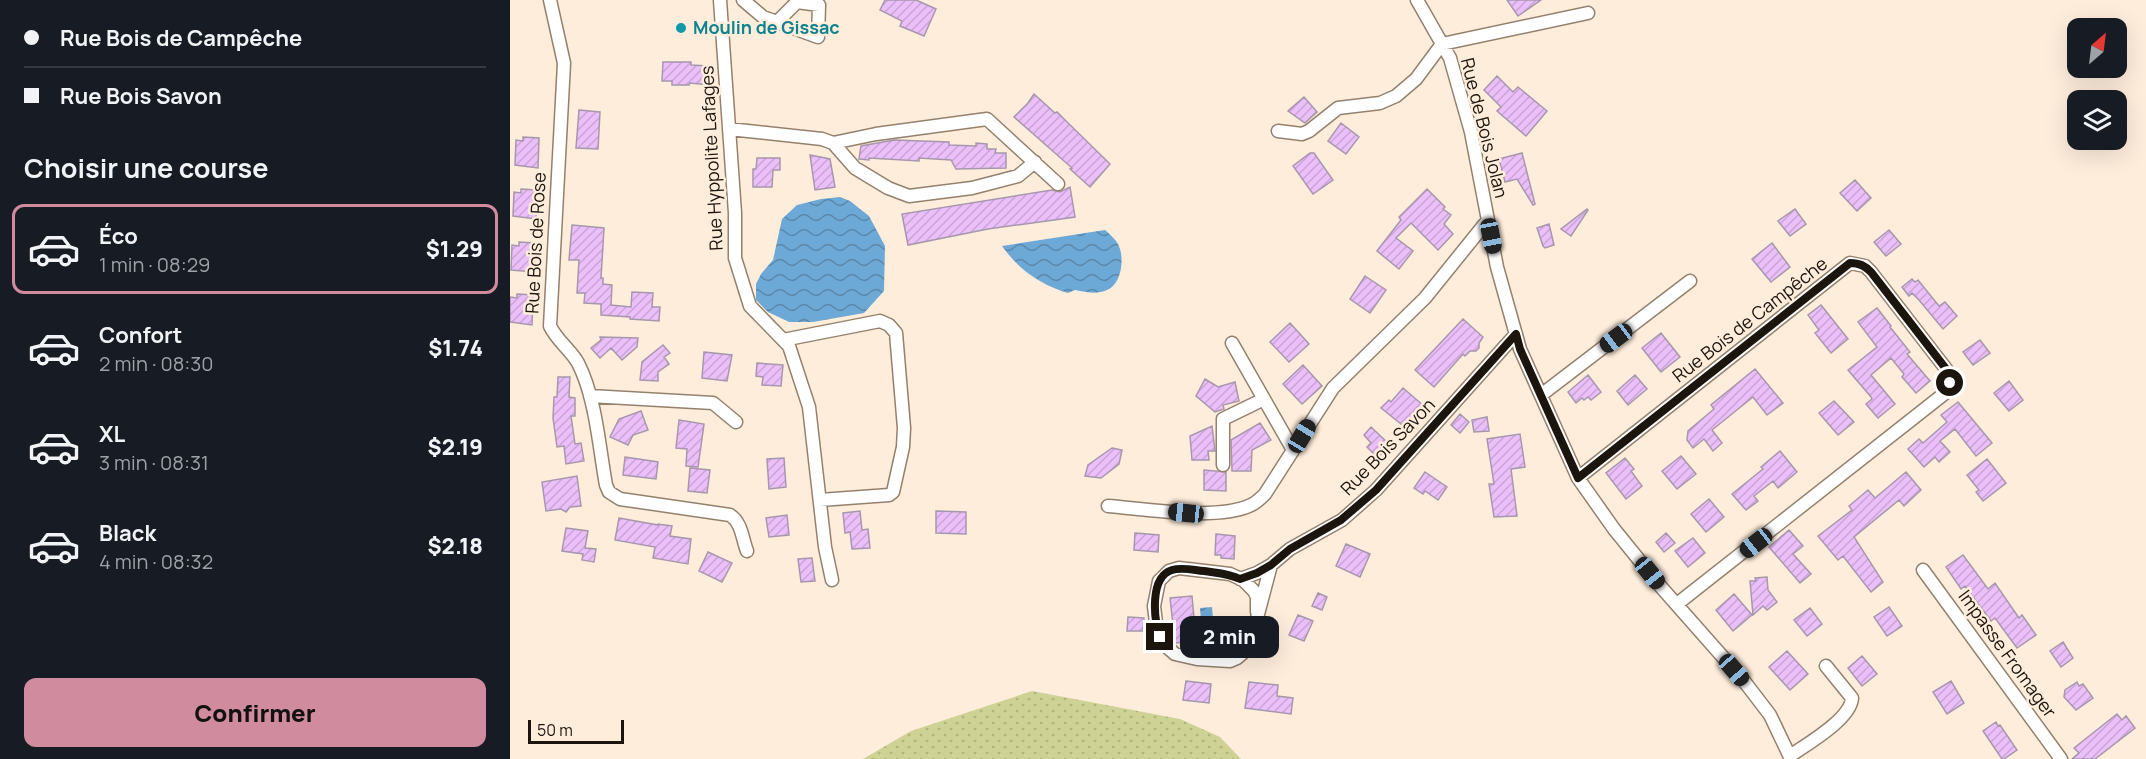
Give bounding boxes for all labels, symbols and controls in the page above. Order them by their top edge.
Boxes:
place label: Moulin de Gissac [693,15,840,39]
north arrow [2067,18,2127,78]
map controls [2067,18,2127,150]
marker: Moulin de Gissac [674,21,688,35]
text: Rue Bois de Campêche [60,23,302,53]
street label: Rue de Bois Jolan [1456,55,1514,200]
street label: Rue Hyppolite Lafages [694,65,728,251]
text: Rue Bois Savon [60,81,222,111]
button: layers [2067,90,2127,150]
text: Choisir une course [24,149,268,186]
street label: Rue Bois de Rose [519,172,551,314]
car [1479,217,1503,255]
text: Éco [99,221,138,251]
icon: car [27,222,81,276]
text: $1.29 [426,234,483,264]
text: 1 min · 08:29 [99,251,210,278]
street label: Rue Bois de Campêche [1667,251,1832,387]
text: Confort [99,320,182,350]
car [1596,320,1636,356]
icon: car [27,321,81,375]
text: $1.74 [428,333,483,363]
text: 2 min · 08:30 [99,350,214,377]
route start [1936,369,1963,396]
street label: Rue Bois Savon [1335,393,1440,500]
car [1285,416,1319,456]
text: XL [99,419,125,449]
icon: car [27,420,81,474]
text: $2.19 [428,432,483,462]
text: 3 min · 08:31 [99,449,209,476]
car [1167,502,1205,524]
text: Black [99,518,156,548]
icon: car [27,519,81,573]
car [1736,525,1776,561]
text: $2.18 [428,531,483,561]
text: 4 min · 08:32 [99,548,213,575]
car [1632,553,1668,593]
street label: Impasse Fromager [1953,585,2063,722]
callout: 2 min [1181,616,1280,658]
route end [1146,623,1173,650]
text: 2 min [1203,623,1256,650]
car [1715,651,1753,689]
button: Confirmer [24,678,486,747]
scale bar [528,717,624,744]
text: 50 m [537,719,573,741]

